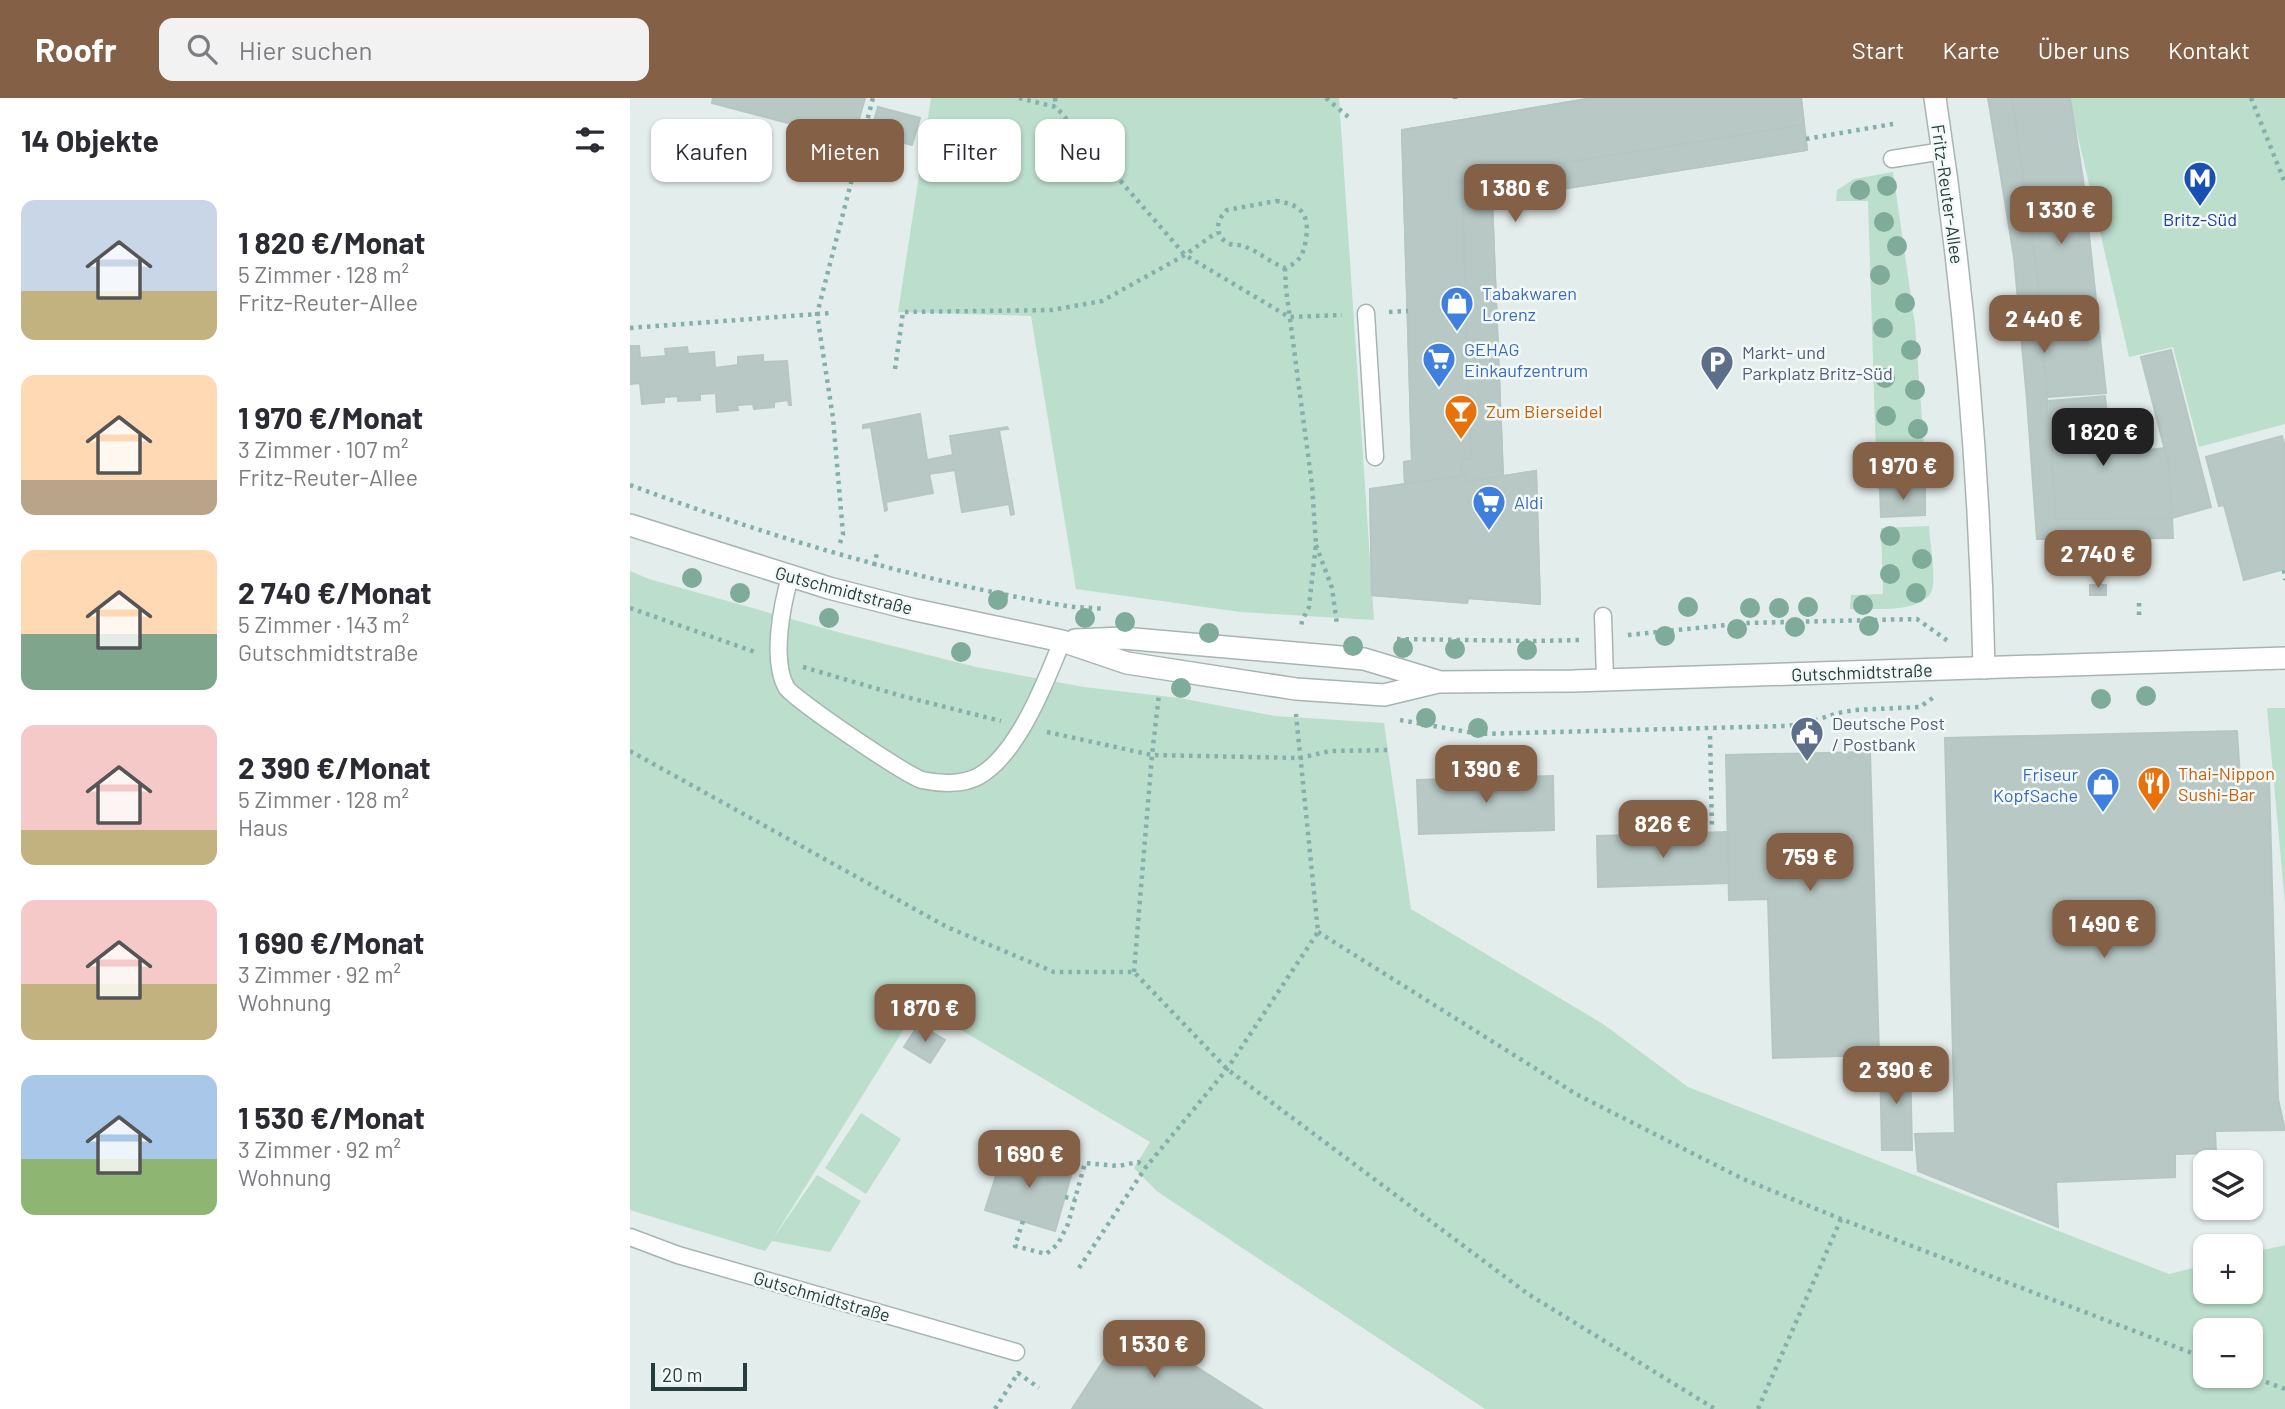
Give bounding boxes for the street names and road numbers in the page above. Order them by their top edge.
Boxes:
street label: Fritz-Reuter-Allee [1927,123,1969,265]
street label: Gutschmidtstraße [773,561,915,619]
street label: Gutschmidtstraße [1791,659,1933,685]
street label: Gutschmidtstraße [751,1266,893,1326]

